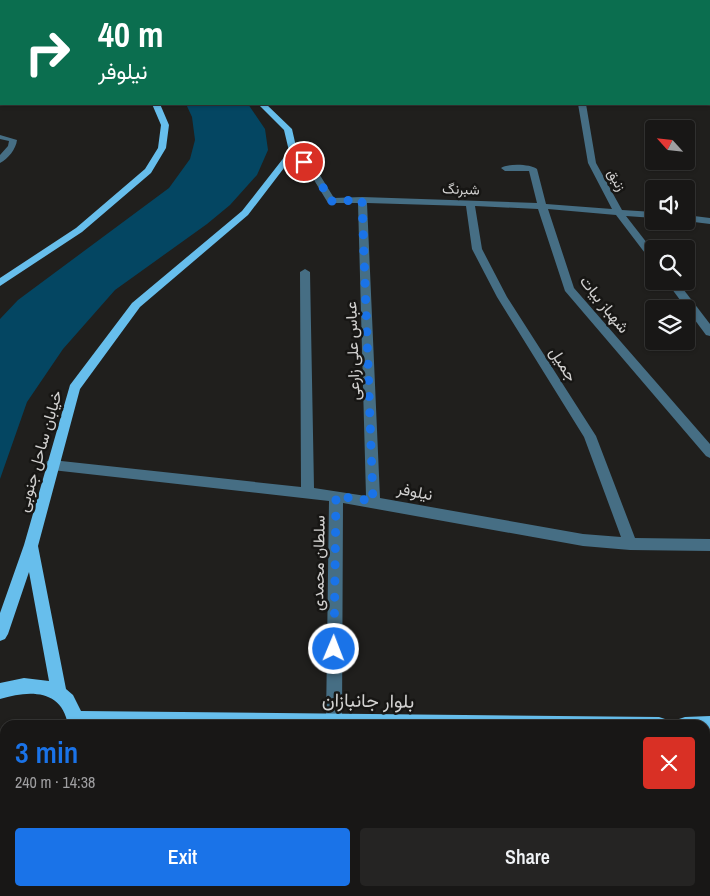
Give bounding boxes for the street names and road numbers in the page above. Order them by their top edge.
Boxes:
street label: زنبق [604,166,630,194]
street label: شبرنگ [442,179,480,199]
street label: شهباز بیات [575,271,635,337]
street label: عباس علی زارعی [339,301,365,401]
street label: جمیل [545,342,583,386]
street label: خیابان ساحل جنوبی [11,387,67,514]
street label: نیلوفر [394,477,435,505]
street label: سلطان محمدی [306,515,330,611]
street label: بلوار جانبازان [322,686,414,714]

